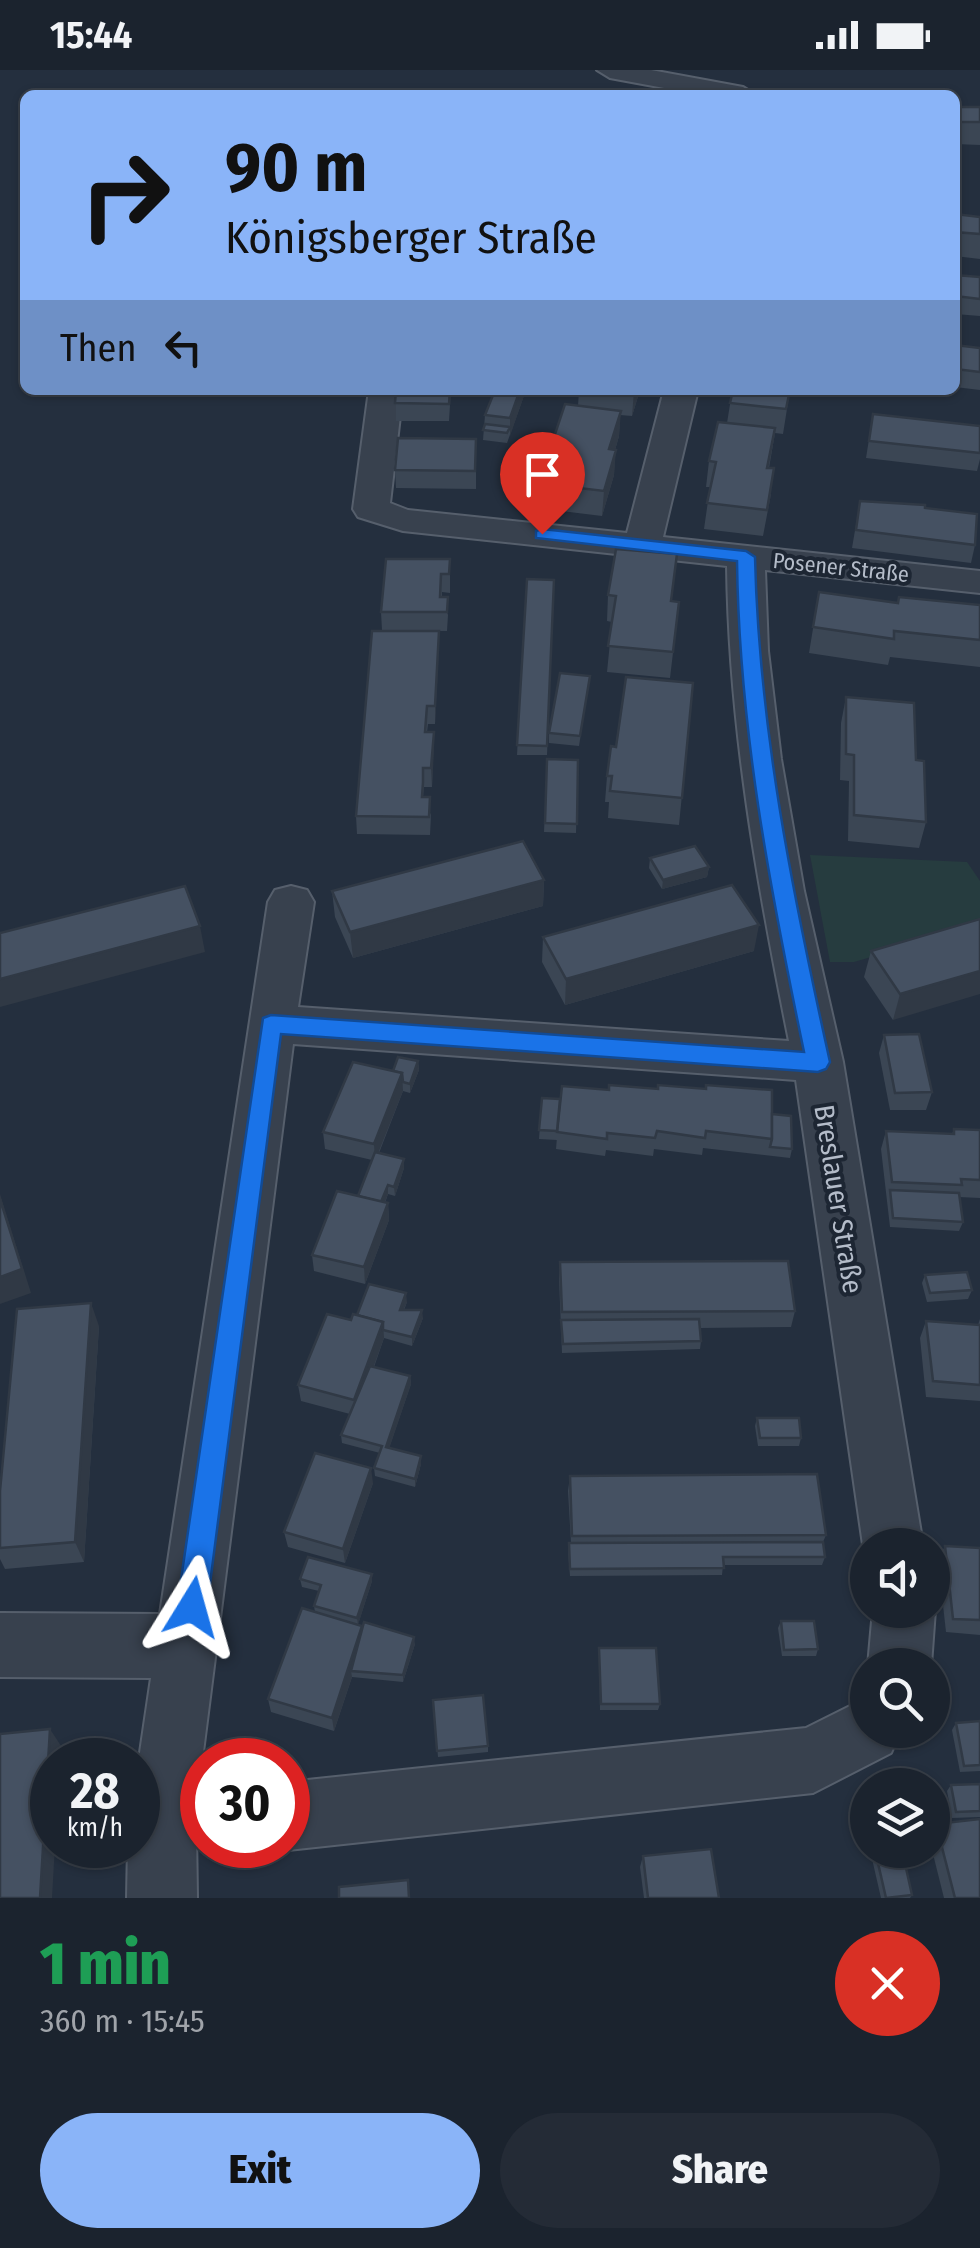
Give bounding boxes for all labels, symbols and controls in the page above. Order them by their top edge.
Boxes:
text: 15:44 [50,12,132,58]
text: 90 m [225,126,367,210]
icon: right [60,130,190,260]
text: Königsberger Straße [225,211,597,265]
icon: left [156,320,211,375]
text: Then [60,325,136,371]
pin [500,432,585,535]
icon: arrive [515,447,570,502]
street label: Posener Straße [772,547,910,588]
street label: Breslauer Straße [807,1102,870,1296]
map controls [850,1528,950,1868]
button: sound [850,1528,950,1628]
position arrow [140,1555,244,1659]
button: search [850,1648,950,1748]
speed limit sign: 30 [180,1738,310,1868]
text: 28 [70,1761,120,1821]
button: layers [850,1768,950,1868]
text: km/h [67,1813,123,1843]
text: 1 min [40,1928,171,2000]
button: close [835,1931,940,2036]
text: 360 m · 15:45 [40,2002,205,2040]
button: Exit [40,2113,480,2228]
button: Share [500,2113,940,2228]

